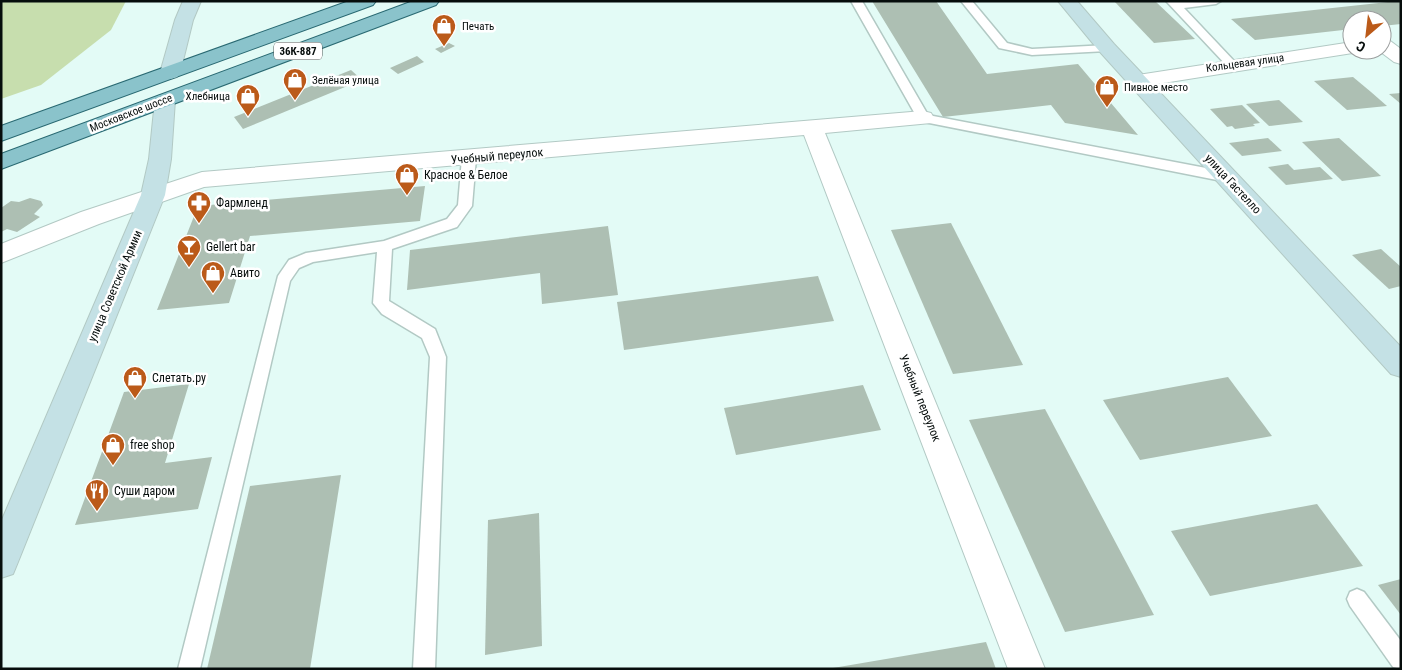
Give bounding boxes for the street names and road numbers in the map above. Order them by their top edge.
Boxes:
road number: 36К-887 [274,42,322,59]
street label: Кольцевая улица [1205,51,1285,75]
street label: Московское шоссе [88,91,174,135]
street label: Учебный переулок [450,145,544,167]
street label: улица Гастелло [1202,151,1264,217]
street label: улица Советской Армии [85,228,145,344]
street label: Учебный переулок [896,352,944,444]

